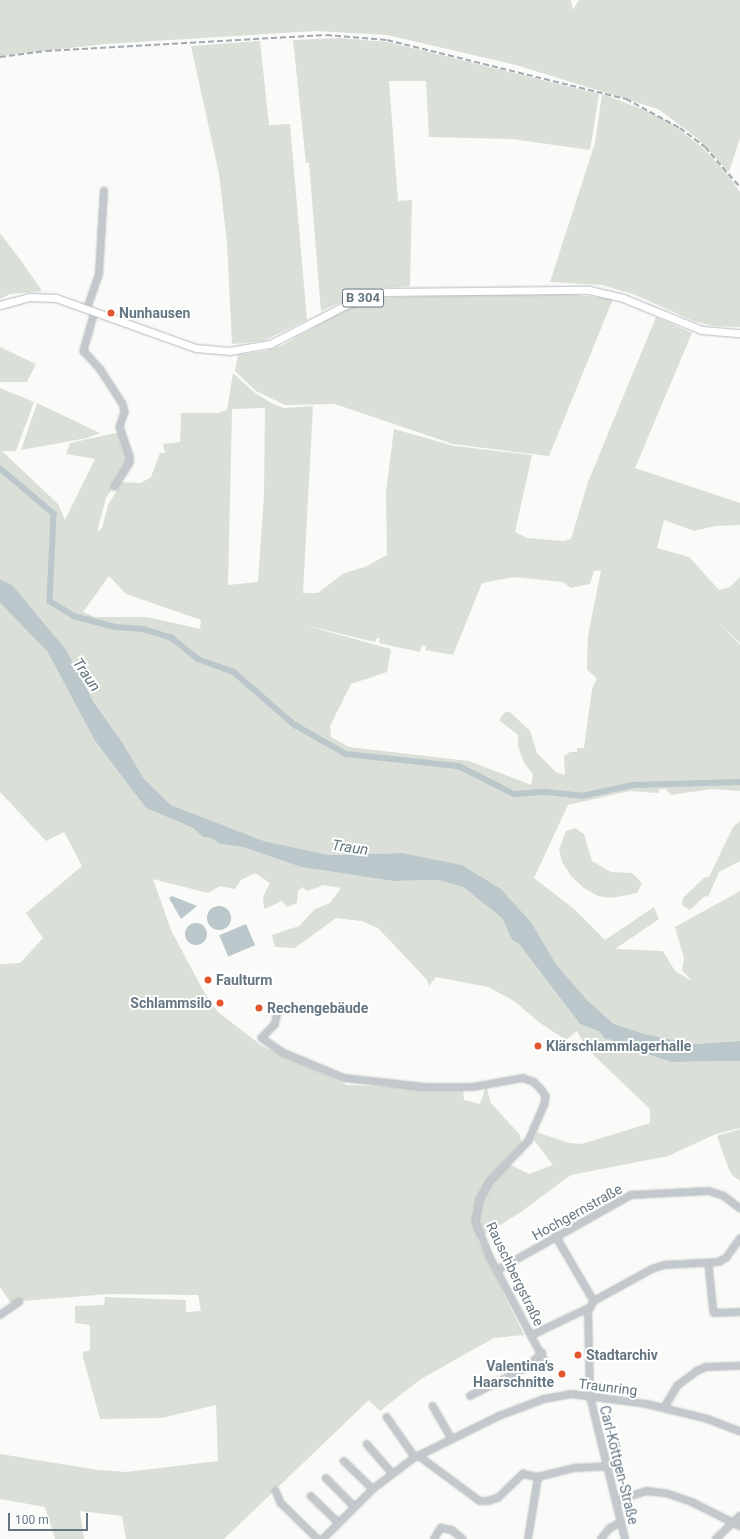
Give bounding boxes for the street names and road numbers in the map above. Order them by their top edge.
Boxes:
road number: B 304 [342,287,384,309]
street label: Hochgernstraße [529,1180,625,1244]
street label: Rauschbergstraße [483,1219,547,1329]
street label: Traunring [578,1375,638,1399]
street label: Carl-Köttgen-Straße [596,1404,642,1526]

